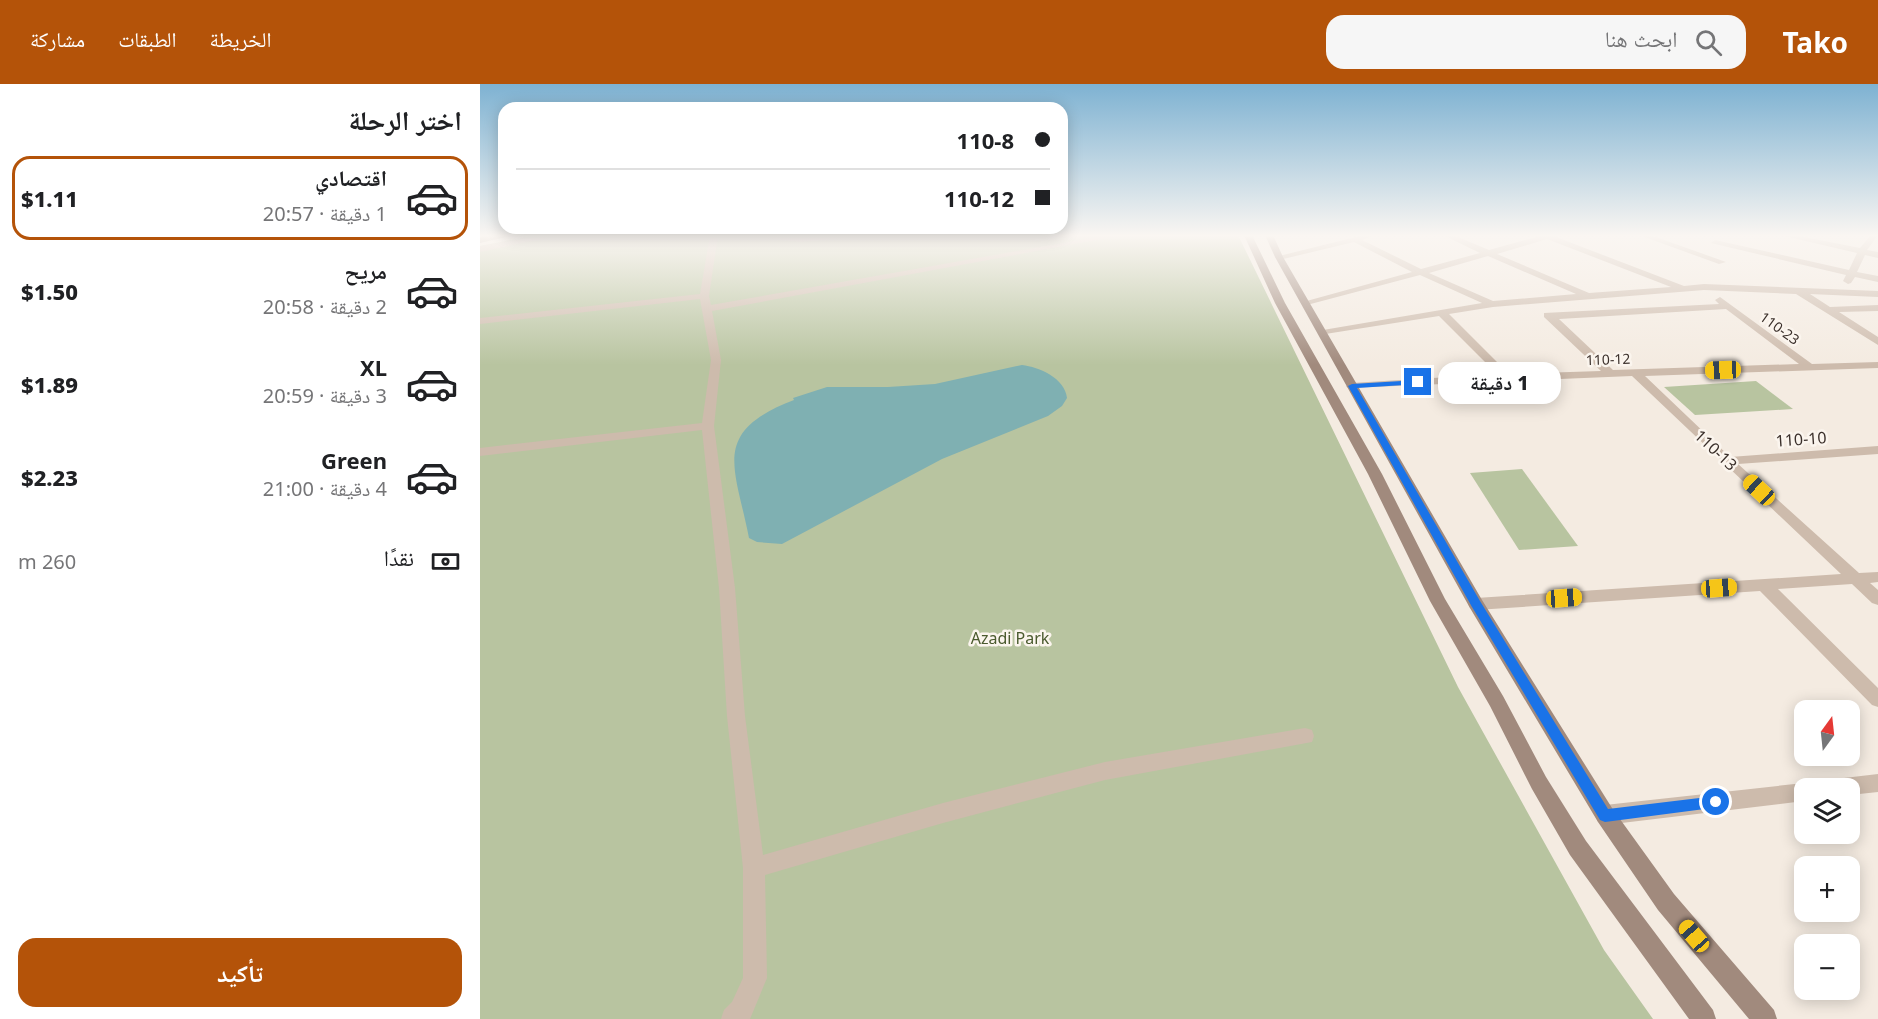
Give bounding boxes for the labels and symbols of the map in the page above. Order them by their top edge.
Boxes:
street label: 110-23 [1756,307,1804,349]
street label: 110-12 [1585,349,1631,369]
car [1705,360,1741,380]
callout: 1 دقيقة [1439,361,1562,403]
route end [1404,368,1431,395]
street label: 110-13 [1690,425,1742,475]
street label: 110-10 [1775,426,1827,452]
car [1740,471,1778,509]
car [1700,578,1738,598]
car [1545,588,1583,608]
park label: Azadi Park [971,627,1050,649]
north arrow [1794,700,1860,766]
route start [1702,788,1729,815]
car [1675,917,1713,955]

